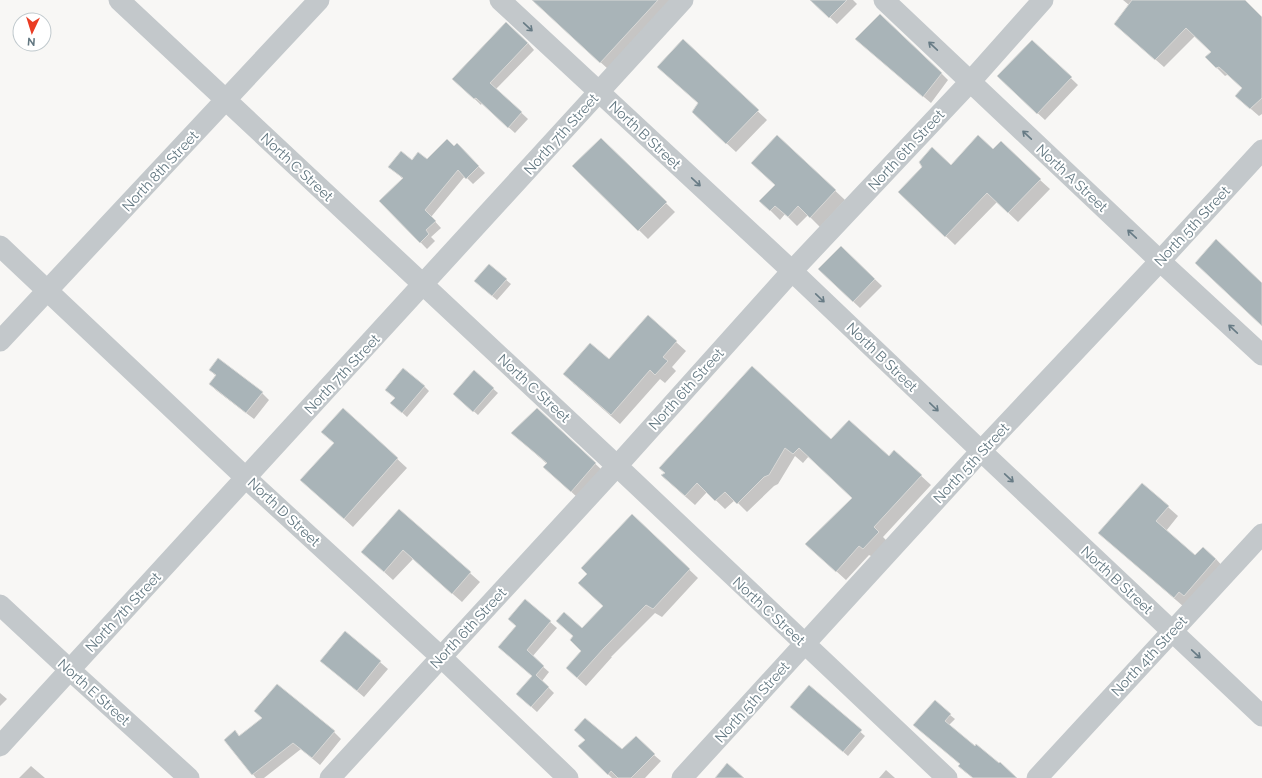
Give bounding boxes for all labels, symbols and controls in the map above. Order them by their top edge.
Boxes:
north arrow [12,12,52,52]
one-way arrow [523,22,534,31]
text: N [27,35,36,48]
one-way arrow [928,41,938,51]
street label: North 7th Street [521,90,602,178]
street label: North B Street [606,98,684,172]
street label: North 6th Street [865,106,948,194]
street label: North 8th Street [119,127,201,214]
street label: North C Street [258,130,336,205]
one-way arrow [1022,131,1032,140]
street label: North A Street [1033,141,1111,215]
one-way arrow [690,177,701,186]
street label: North 5th Street [1151,183,1233,269]
one-way arrow [1127,229,1137,239]
one-way arrow [815,293,825,302]
street label: North B Street [843,319,921,395]
one-way arrow [1228,324,1239,333]
street label: North 7th Street [301,331,383,417]
street label: North 6th Street [645,345,727,433]
street label: North C Street [495,351,573,426]
one-way arrow [929,402,939,412]
street label: North 5th Street [930,420,1012,506]
one-way arrow [1004,473,1014,483]
street label: North D Street [245,475,324,550]
street label: North B Street [1078,543,1156,617]
street label: North 7th Street [82,569,164,655]
street label: North C Street [730,574,808,649]
street label: North 6th Street [427,584,510,672]
street label: North 4th Street [1108,613,1190,699]
one-way arrow [1191,649,1201,658]
street label: North E Street [55,656,133,729]
street label: North 5th Street [712,658,793,746]

